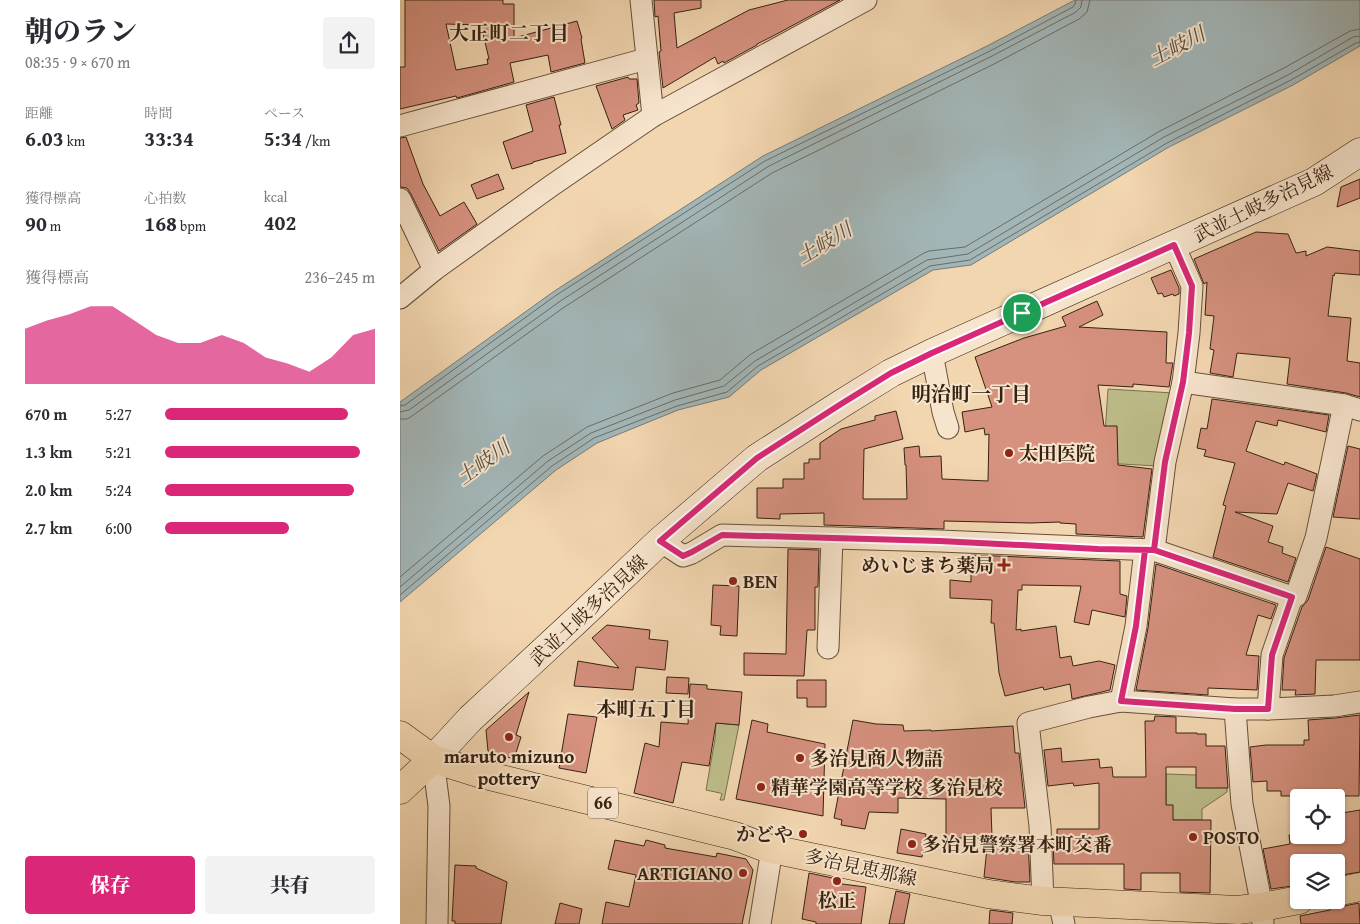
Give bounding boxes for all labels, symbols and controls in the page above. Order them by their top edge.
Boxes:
text: 朝のラン [25,10,137,51]
button: share [323,17,375,69]
district label: 大正町二丁目 [449,18,569,47]
water label: 土岐川 [1143,18,1212,72]
text: 08:35 · 9 × 670 m [25,50,130,74]
text: 距離 [25,103,53,123]
text: 時間 [144,103,172,123]
text: ペース [264,103,305,123]
text: 6.03 [25,123,64,154]
text: 33:34 [144,123,194,154]
text: 5:34 [264,123,302,154]
text: km [64,131,85,151]
text: /km [302,131,330,151]
street label: 武並土岐多治見線 [1189,157,1337,249]
text: kcal [264,187,288,207]
text: 獲得標高 [25,188,81,208]
text: 心拍数 [144,188,186,208]
text: 402 [264,207,296,238]
text: 90 [25,208,47,239]
text: 168 [144,208,177,239]
water label: 土岐川 [791,214,859,270]
text: m [47,216,61,236]
text: bpm [177,216,206,236]
text: 獲得標高 [25,265,89,289]
text: 236–245 m [305,265,375,289]
pin [1001,292,1043,334]
icon: arrive [1008,299,1036,327]
district label: 明治町一丁目 [911,379,1031,408]
text: 670 m [25,402,67,426]
text: 5:27 [105,402,132,426]
water label: 土岐川 [450,431,517,491]
place label: 太田医院 [1019,439,1095,467]
text: 1.3 km [25,440,72,464]
text: 5:21 [105,440,132,464]
marker: 太田医院 [1003,447,1015,459]
text: 2.0 km [25,478,72,502]
text: 5:24 [105,478,132,502]
text: 2.7 km [25,516,72,540]
text: 6:00 [105,516,132,540]
street label: 武並土岐多治見線 [523,548,653,672]
place label: めいじまち薬局 [861,551,994,579]
marker: めいじまち薬局 [998,559,1010,571]
place label: BEN [743,567,778,595]
marker: BEN [727,575,739,587]
district label: 本町五丁目 [596,694,696,723]
marker: maruto mizuno pottery [503,731,515,743]
place label: maruto mizuno pottery [444,742,574,792]
place label: 多治見商人物語 [810,744,943,772]
marker: 多治見商人物語 [794,752,806,764]
place label: 精華学園高等学校 多治見校 [771,773,1003,801]
marker: 精華学園高等学校 多治見校 [755,781,767,793]
road number: 66 [588,788,618,818]
map controls [1290,789,1345,909]
button: locate [1290,789,1345,844]
place label: かどや [736,820,793,848]
place label: POSTO [1203,823,1259,851]
marker: かどや [797,828,809,840]
place label: 多治見警察署本町交番 [922,830,1112,858]
marker: POSTO [1187,831,1199,843]
marker: 多治見警察署本町交番 [906,838,918,850]
street label: 多治見恵那線 [802,841,920,893]
button: layers [1290,854,1345,909]
button: 保存 [25,856,195,914]
button: 共有 [205,856,375,914]
place label: ARTIGIANO [637,859,733,887]
marker: ARTIGIANO [737,867,749,879]
marker: 松正 [831,875,843,887]
place label: 松正 [818,886,856,914]

